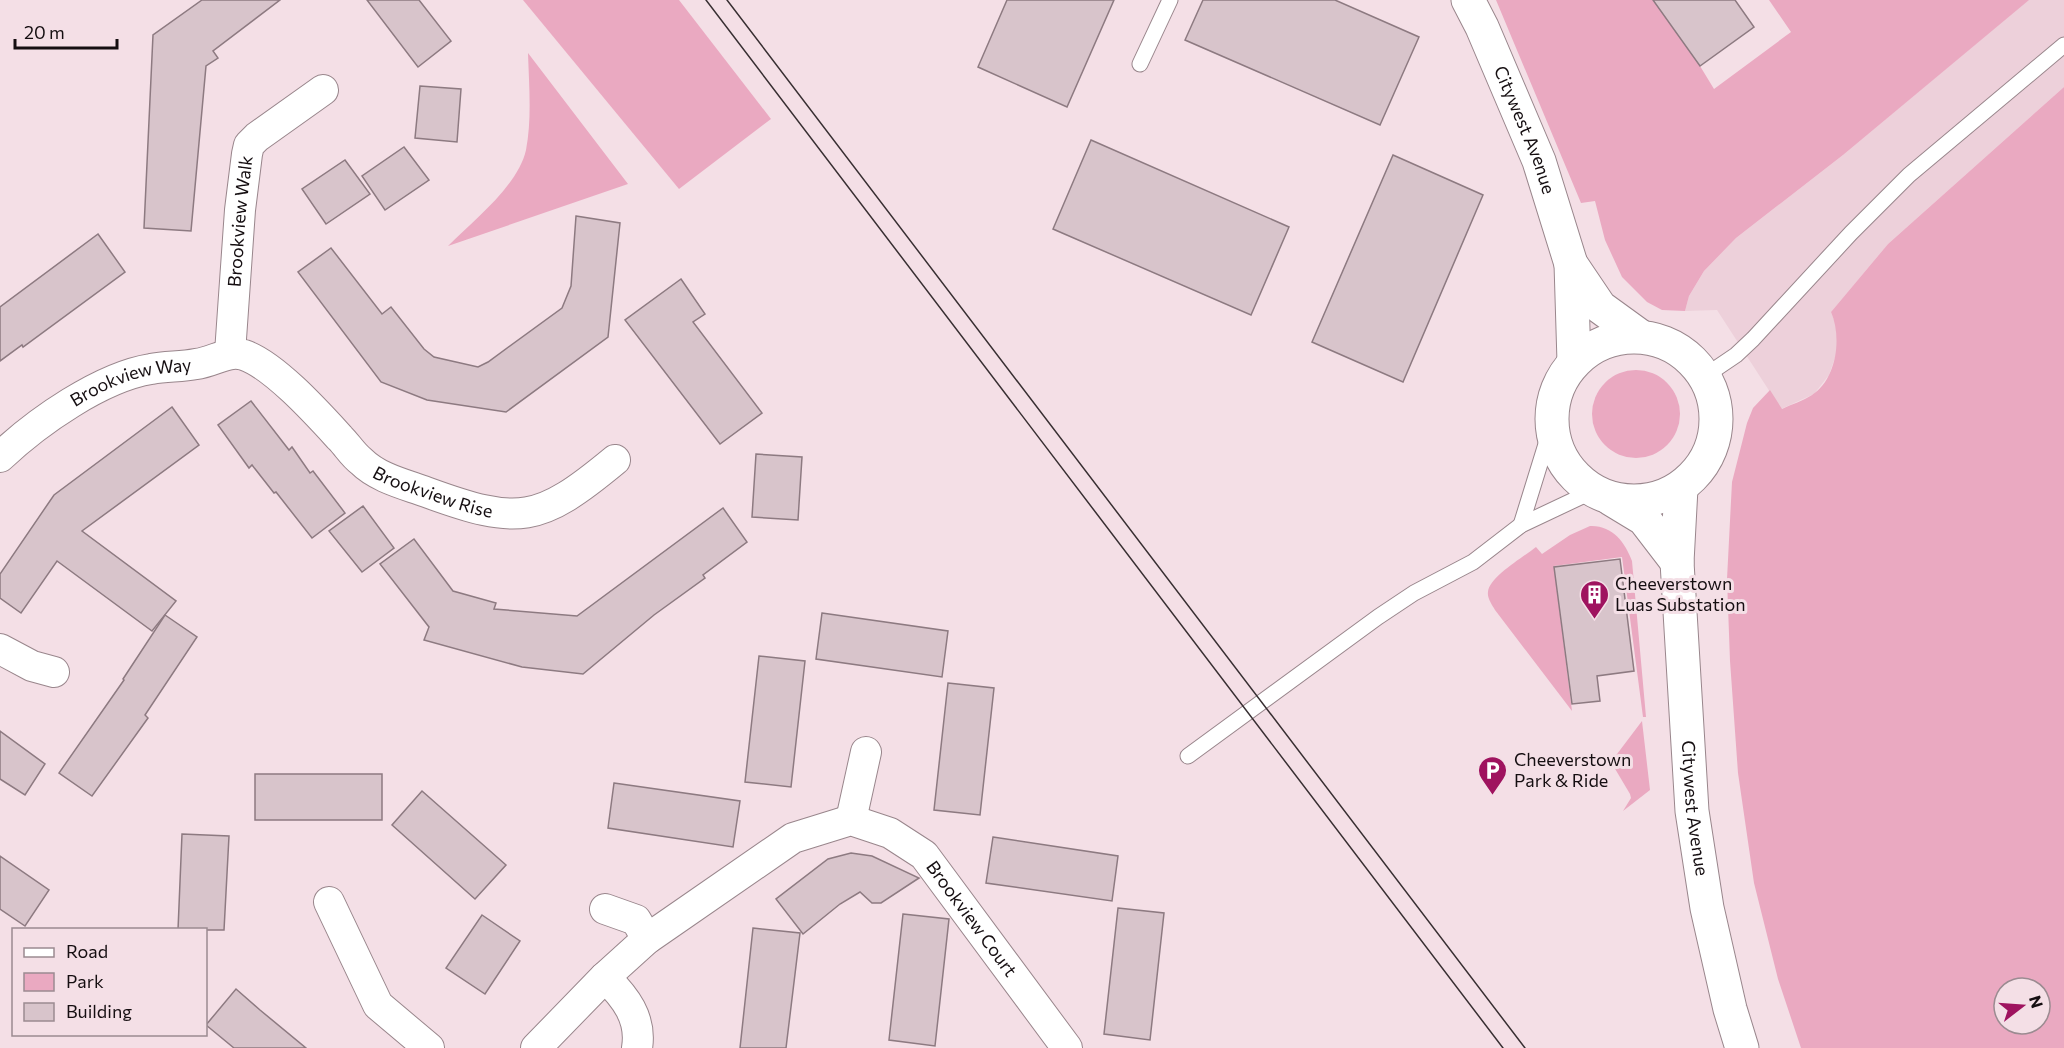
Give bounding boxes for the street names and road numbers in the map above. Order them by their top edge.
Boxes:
street label: Citywest Avenue [1490,62,1561,197]
street label: Brookview Walk [223,154,257,288]
street label: Brookview Way [66,353,192,411]
street label: Brookview Rise [369,461,495,522]
street label: Citywest Avenue [1678,740,1714,877]
street label: Brookview Court [922,856,1022,981]

